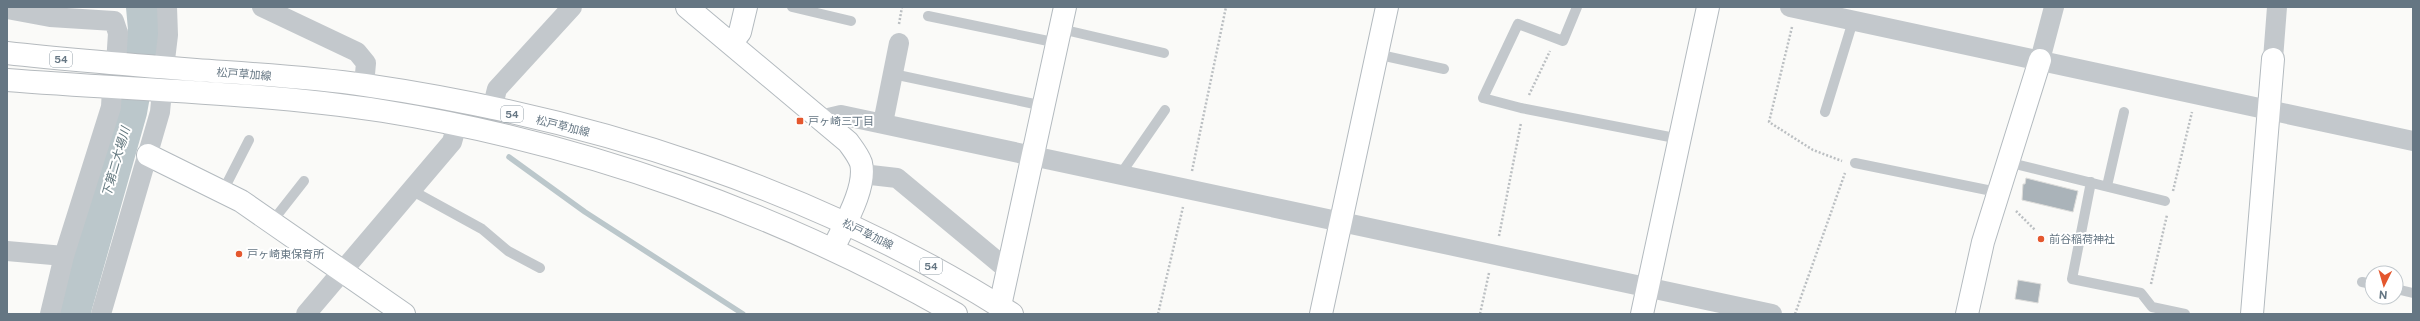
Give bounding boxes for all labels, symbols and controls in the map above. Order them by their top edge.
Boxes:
road number: 54 [50,51,72,67]
street label: 松戸草加線 [216,66,272,82]
road number: 54 [501,106,523,122]
street label: 松戸草加線 [535,114,591,138]
place label: 戸ヶ崎三丁目 [808,115,874,127]
marker: 戸ヶ崎三丁目 [795,116,805,126]
water label: 下第二大場川 [99,124,133,199]
street label: 松戸草加線 [841,217,895,251]
place label: 前谷稲荷神社 [2049,233,2115,245]
marker: 前谷稲荷神社 [2036,234,2046,244]
place label: 戸ヶ崎東保育所 [247,248,325,260]
marker: 戸ヶ崎東保育所 [234,249,244,259]
road number: 54 [920,258,942,274]
north arrow [2364,265,2404,305]
text: N [2378,289,2388,301]

